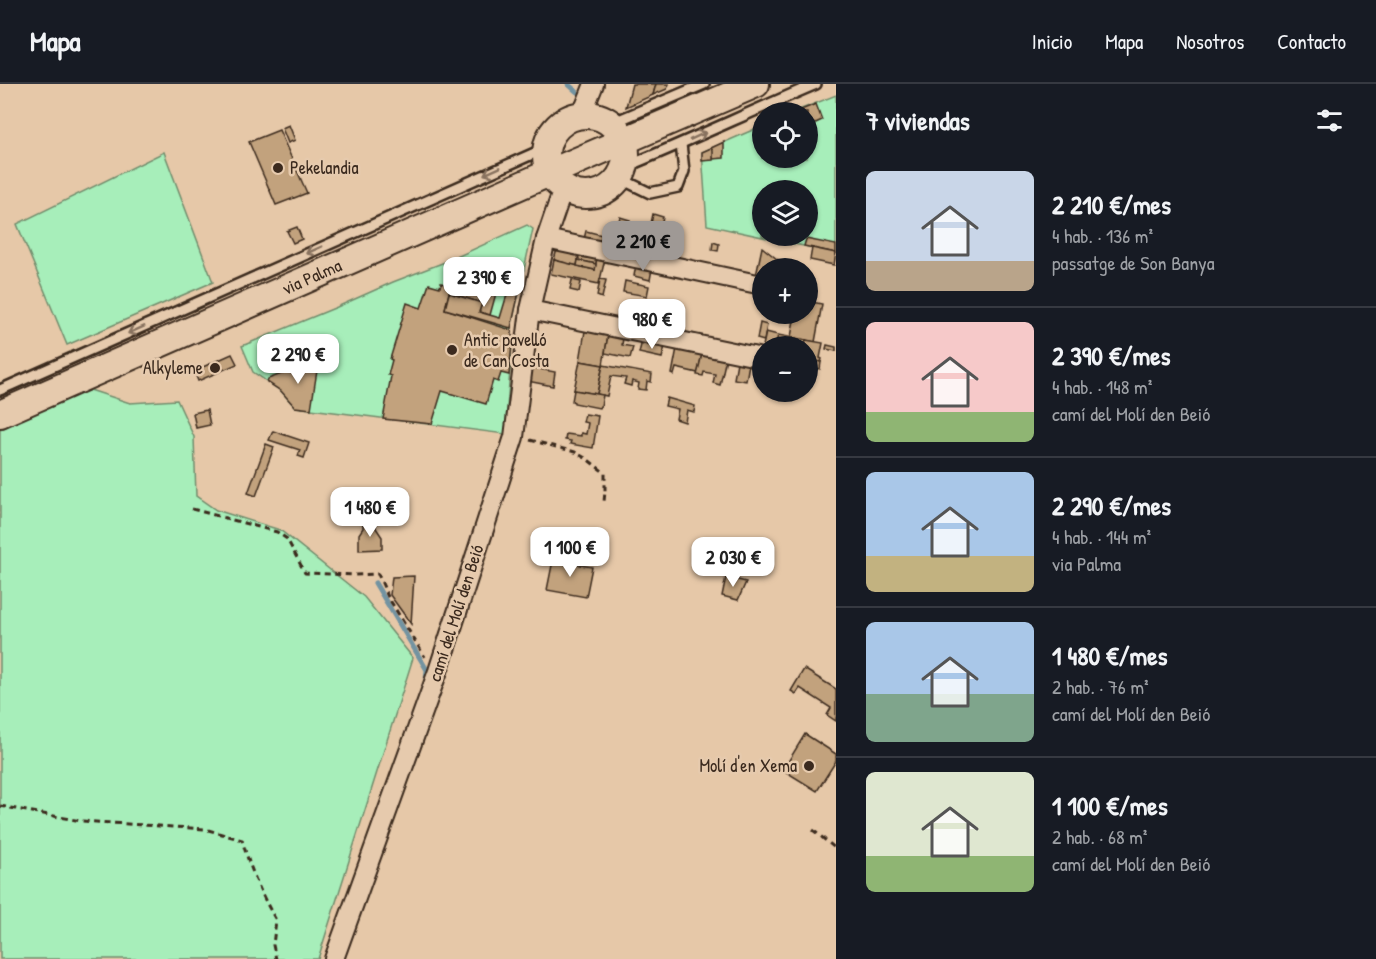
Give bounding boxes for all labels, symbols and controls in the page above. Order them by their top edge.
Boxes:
text: Mapa [30,22,81,60]
text: Inicio [1032,27,1072,56]
text: Mapa [1105,27,1143,56]
text: Nosotros [1176,27,1244,56]
text: Contacto [1277,27,1346,56]
map controls [752,102,818,402]
button: locate [752,102,818,168]
text: 7 viviendas [866,103,970,138]
icon: filters [1313,104,1346,137]
one-way arrow [689,130,707,142]
place label: Pekelandia [290,155,359,180]
marker: Pekelandia [271,161,285,175]
one-way arrow [484,166,502,178]
button: layers [752,180,818,246]
text: 2 210 €/mes [1052,187,1171,222]
icon: home [914,195,986,267]
pin: 2 210 € [588,221,698,272]
text: 4 hab. · 136 m² [1052,222,1153,249]
text: 2 210 € [616,227,670,254]
one-way arrow [305,245,323,257]
text: passatge de Son Banya [1052,249,1215,276]
street label: via Palma [278,252,345,301]
pin: 2 390 € [429,257,539,308]
button: + [752,258,818,324]
text: 2 390 € [457,263,511,290]
pin: 980 € [610,299,694,350]
text: 980 € [632,305,672,332]
one-way arrow [127,324,145,336]
place label: Antic pavelló de Can Costa [464,327,549,373]
pin: 2 290 € [243,334,353,385]
button: − [752,336,818,402]
text: 2 390 €/mes [1052,338,1171,373]
text: 2 290 € [271,340,325,367]
marker: Antic pavelló de Can Costa [445,343,459,357]
icon: home [914,346,986,418]
place label: Alkyleme [143,355,203,380]
marker: Alkyleme [208,361,222,375]
text: 4 hab. · 148 m² [1052,373,1152,400]
text: camí del Molí den Beió [1052,400,1210,427]
pin: 1 480 € [315,487,425,538]
text: 2 290 €/mes [1052,488,1171,523]
text: 1 480 € [344,493,396,520]
icon: home [914,496,986,568]
text: 4 hab. · 144 m² [1052,523,1151,550]
pin: 1 100 € [515,527,625,578]
text: 1 100 € [544,533,596,560]
pin: 2 030 € [678,537,788,588]
street label: camí del Molí den Beió [422,541,489,684]
text: 2 030 € [705,543,761,570]
text: via Palma [1052,550,1121,577]
text: 1 480 €/mes [1052,638,1168,673]
icon: home [914,646,986,718]
text: 2 hab. · 76 m² [1052,673,1149,700]
text: camí del Molí den Beió [1052,700,1210,727]
place label: Molí d'en Xema [699,753,797,778]
marker: Molí d'en Xema [802,759,816,773]
text: 1 100 €/mes [1052,788,1168,823]
icon: home [914,796,986,868]
text: 2 hab. · 68 m² [1052,823,1147,850]
text: camí del Molí den Beió [1052,850,1210,877]

